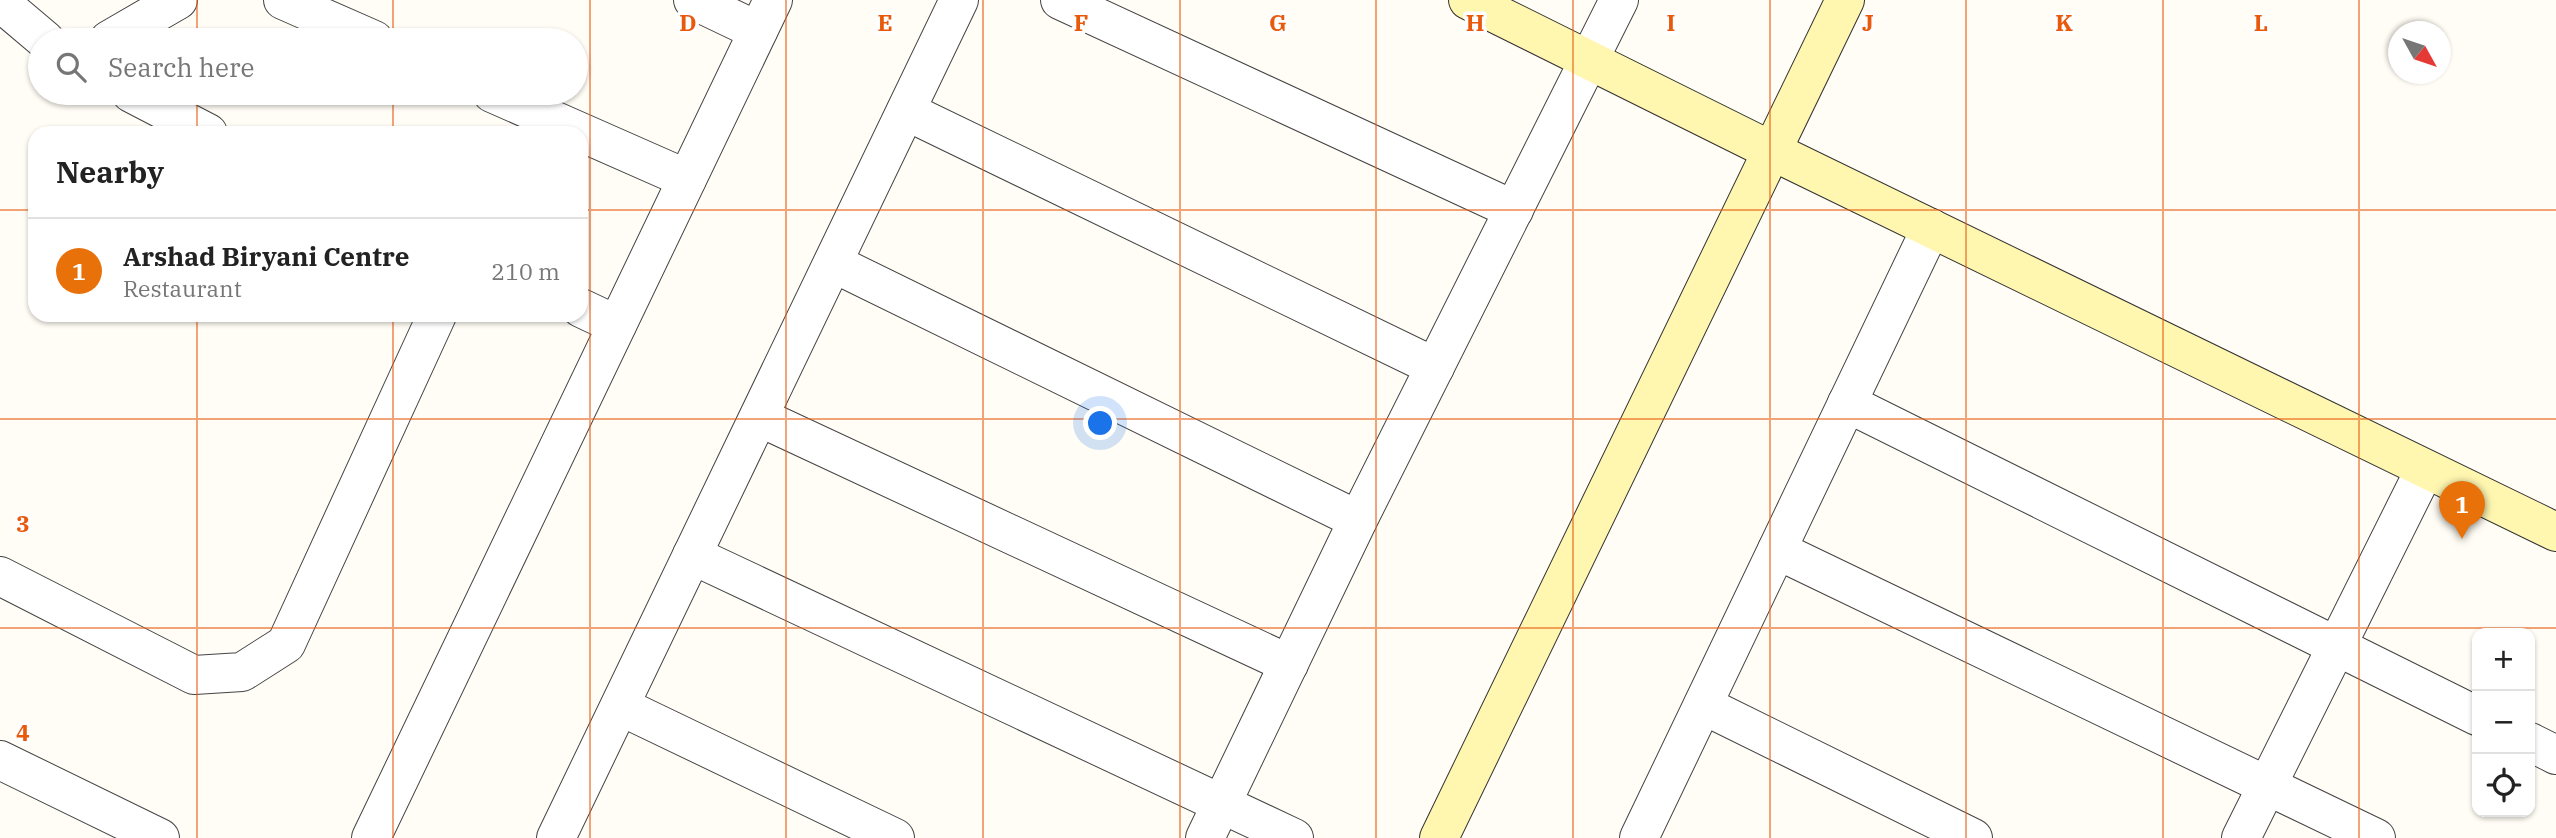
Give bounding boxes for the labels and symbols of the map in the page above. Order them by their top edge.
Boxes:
text: D [679,7,697,37]
text: E [877,7,893,37]
text: F [1074,7,1088,37]
text: G [1269,7,1287,37]
text: H [1466,7,1484,37]
text: I [1667,7,1675,37]
text: J [1862,7,1874,37]
text: K [2055,7,2073,37]
text: L [2254,7,2268,37]
north arrow [2388,21,2451,84]
your location [1083,406,1117,440]
pin: 1 [2439,481,2485,539]
text: 3 [16,508,30,538]
text: 4 [16,717,30,747]

